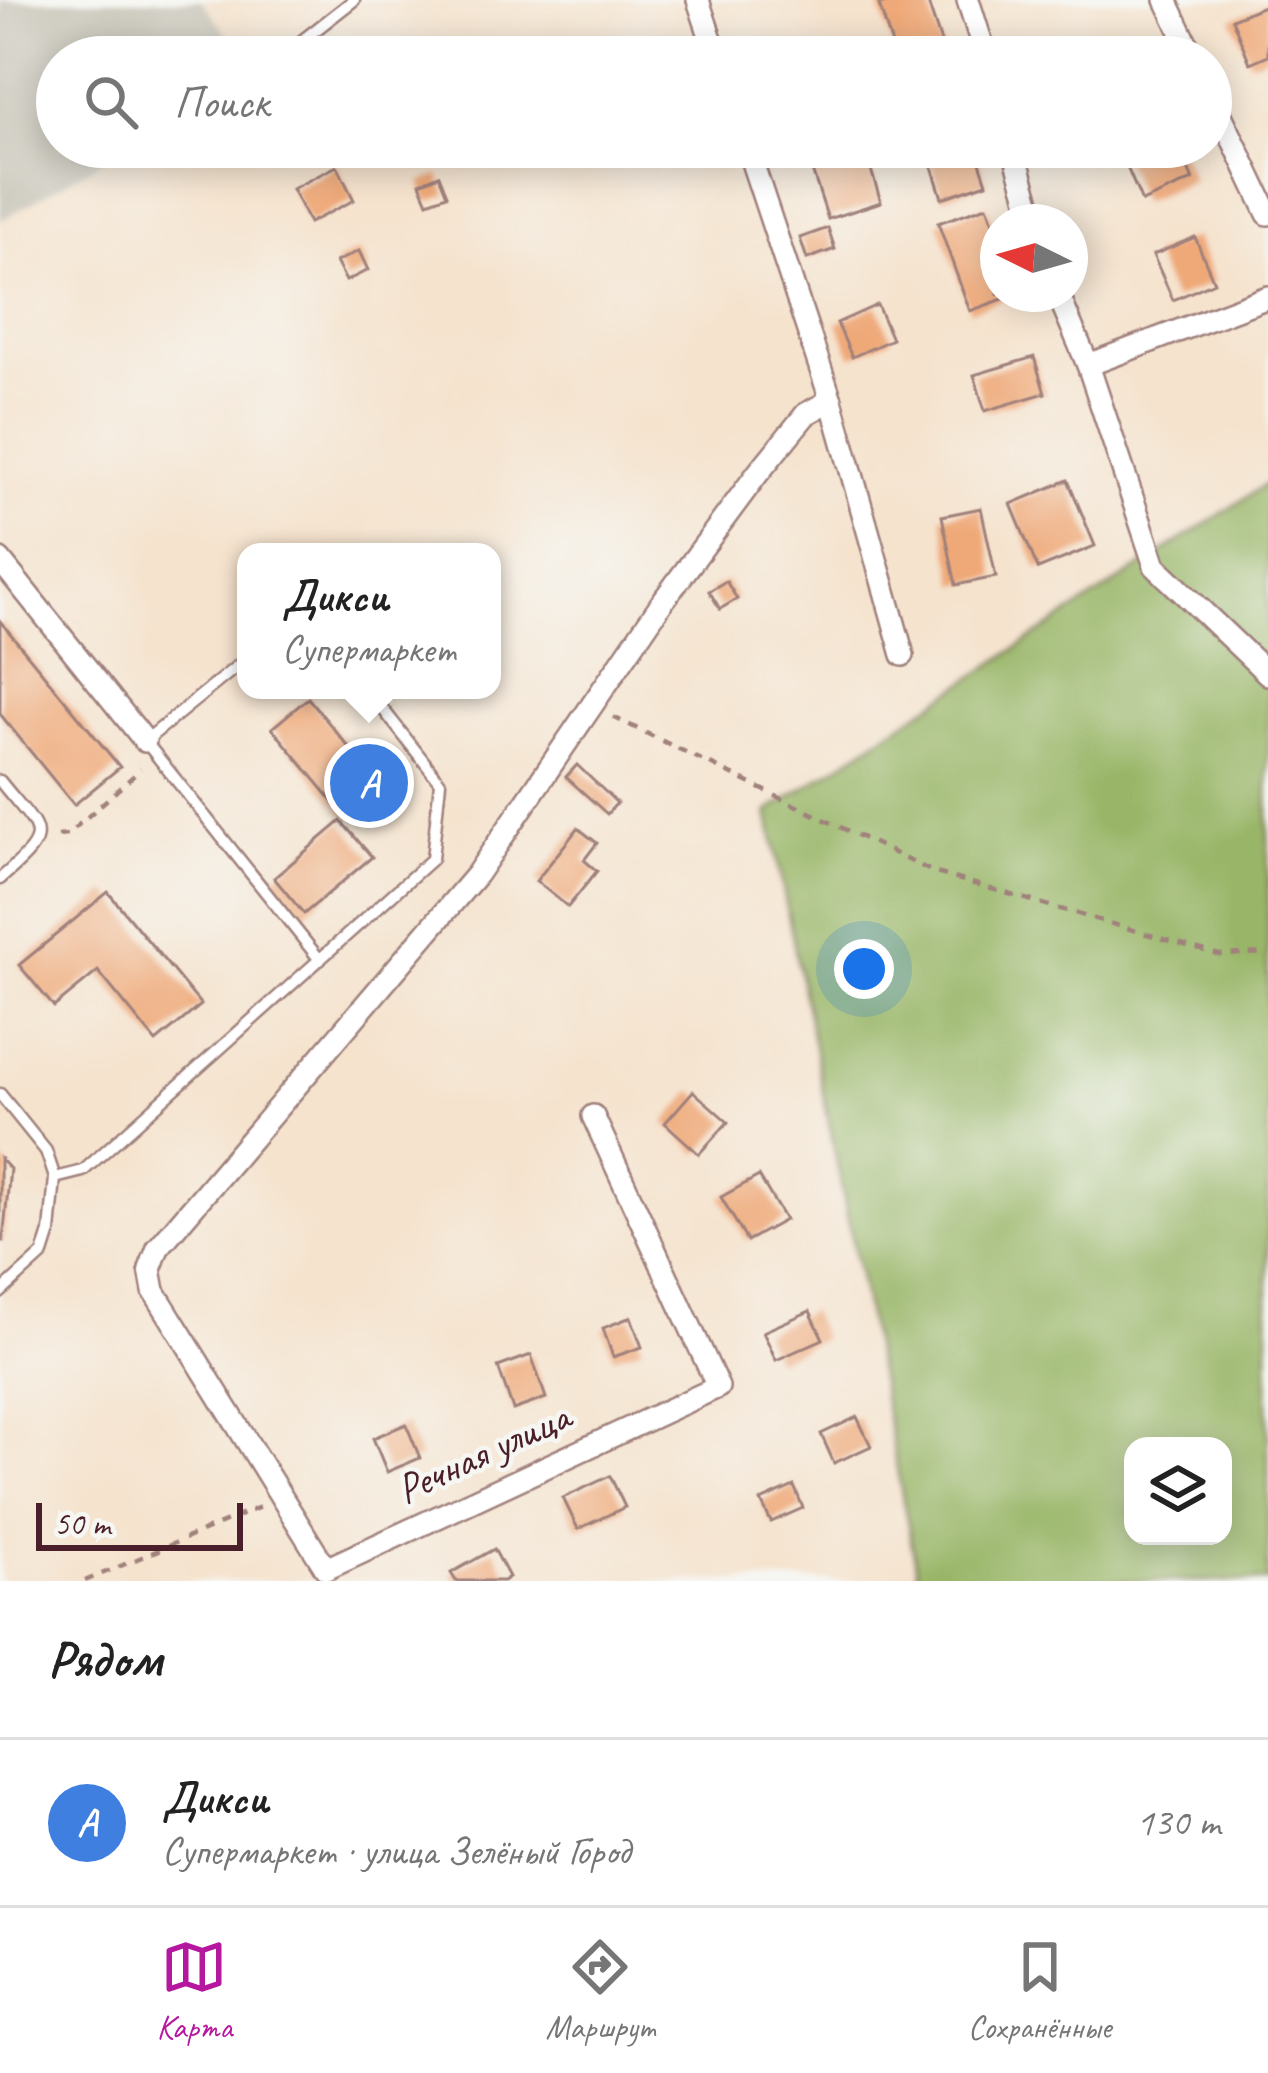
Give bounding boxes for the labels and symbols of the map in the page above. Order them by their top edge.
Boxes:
north arrow [980,204,1088,312]
pin: A [330,738,408,828]
your location [834,939,894,999]
street label: Речная улица [388,1388,581,1516]
scale bar [36,1497,243,1550]

